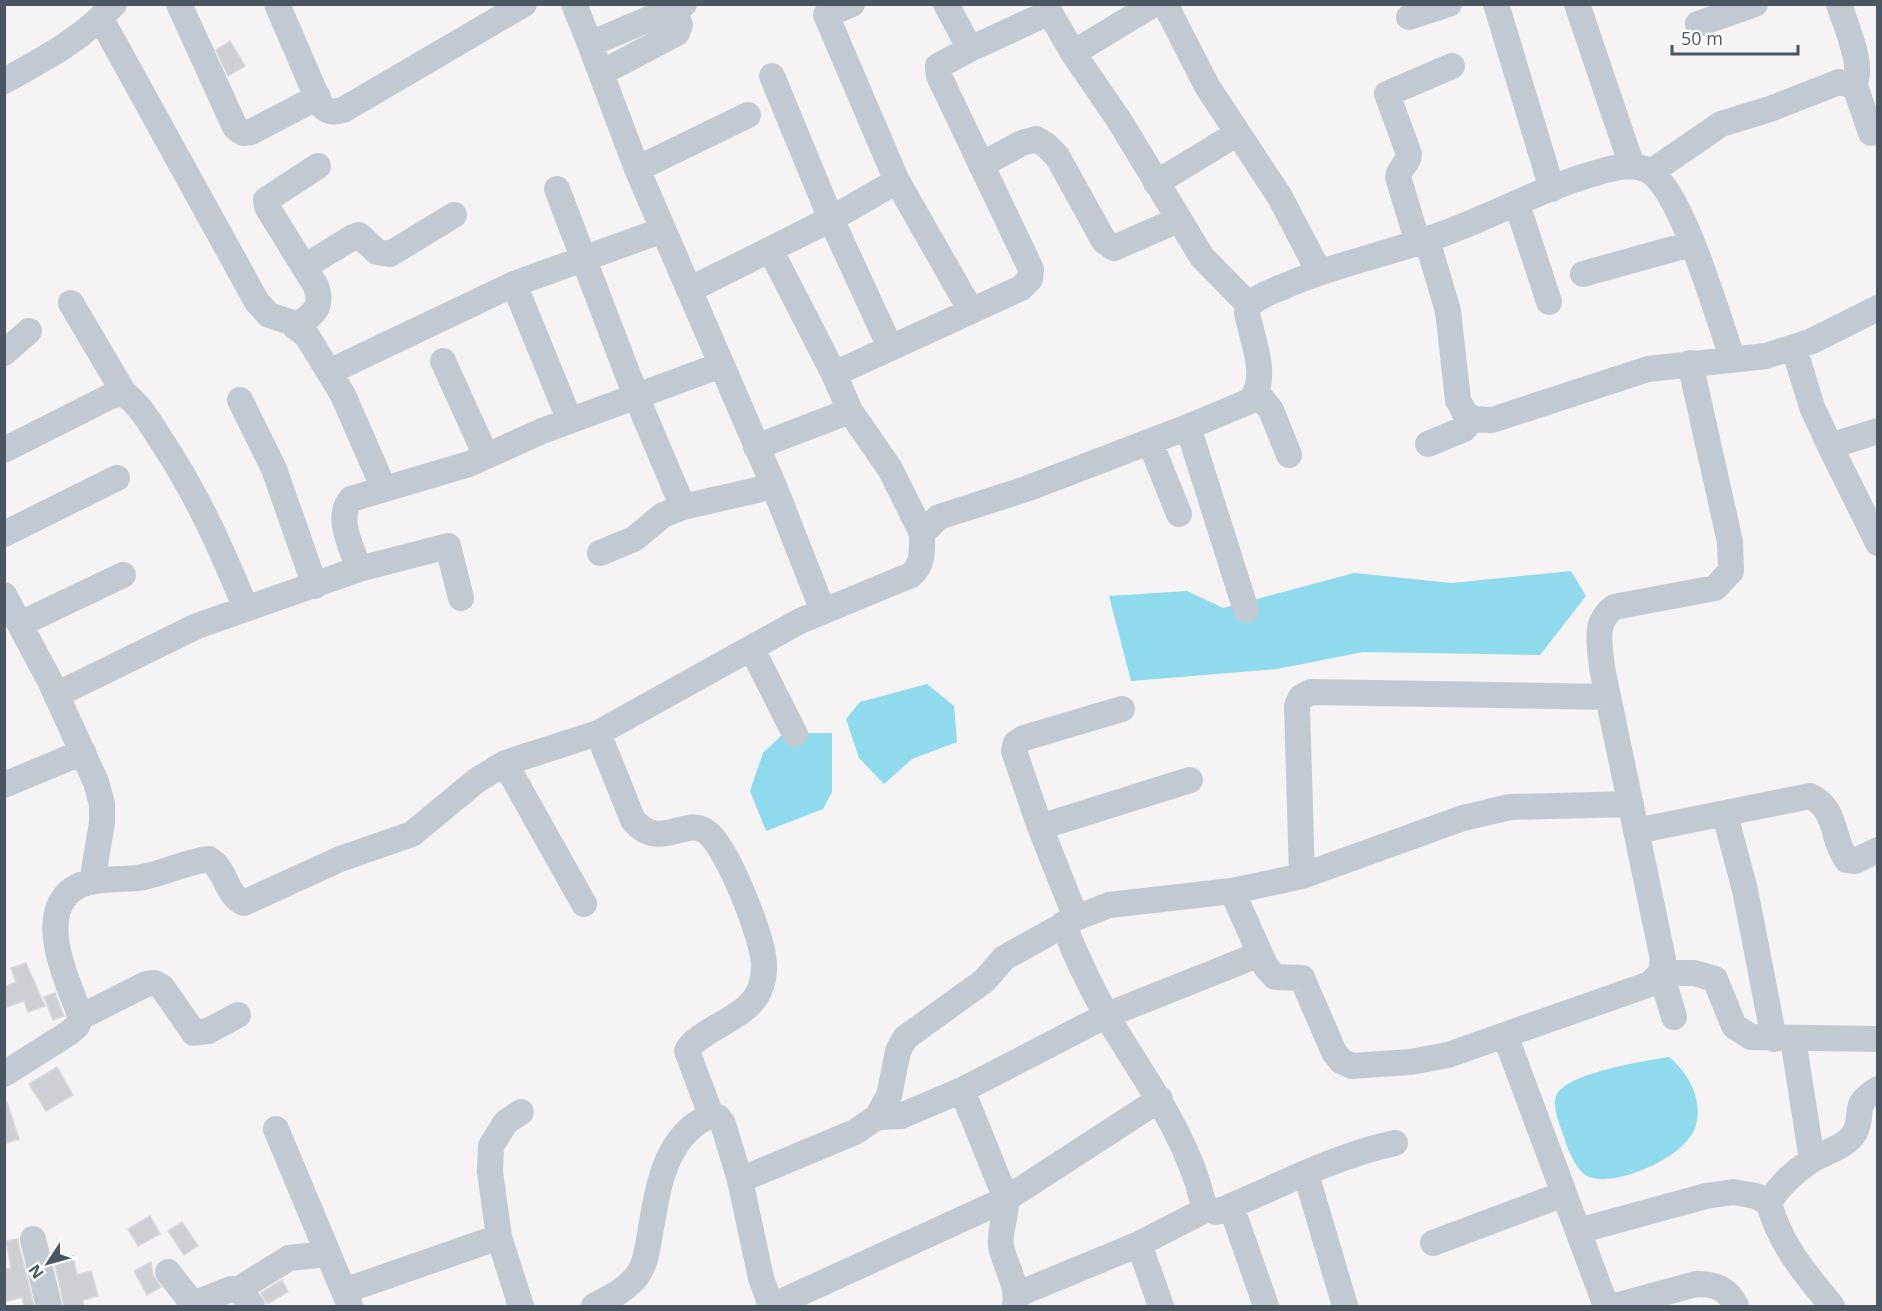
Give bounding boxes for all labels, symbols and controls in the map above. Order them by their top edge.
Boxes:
scale bar [1672,18,1798,56]
text: 50 m [1681,26,1723,50]
north arrow [18,1233,78,1293]
text: N [23,1260,49,1284]

